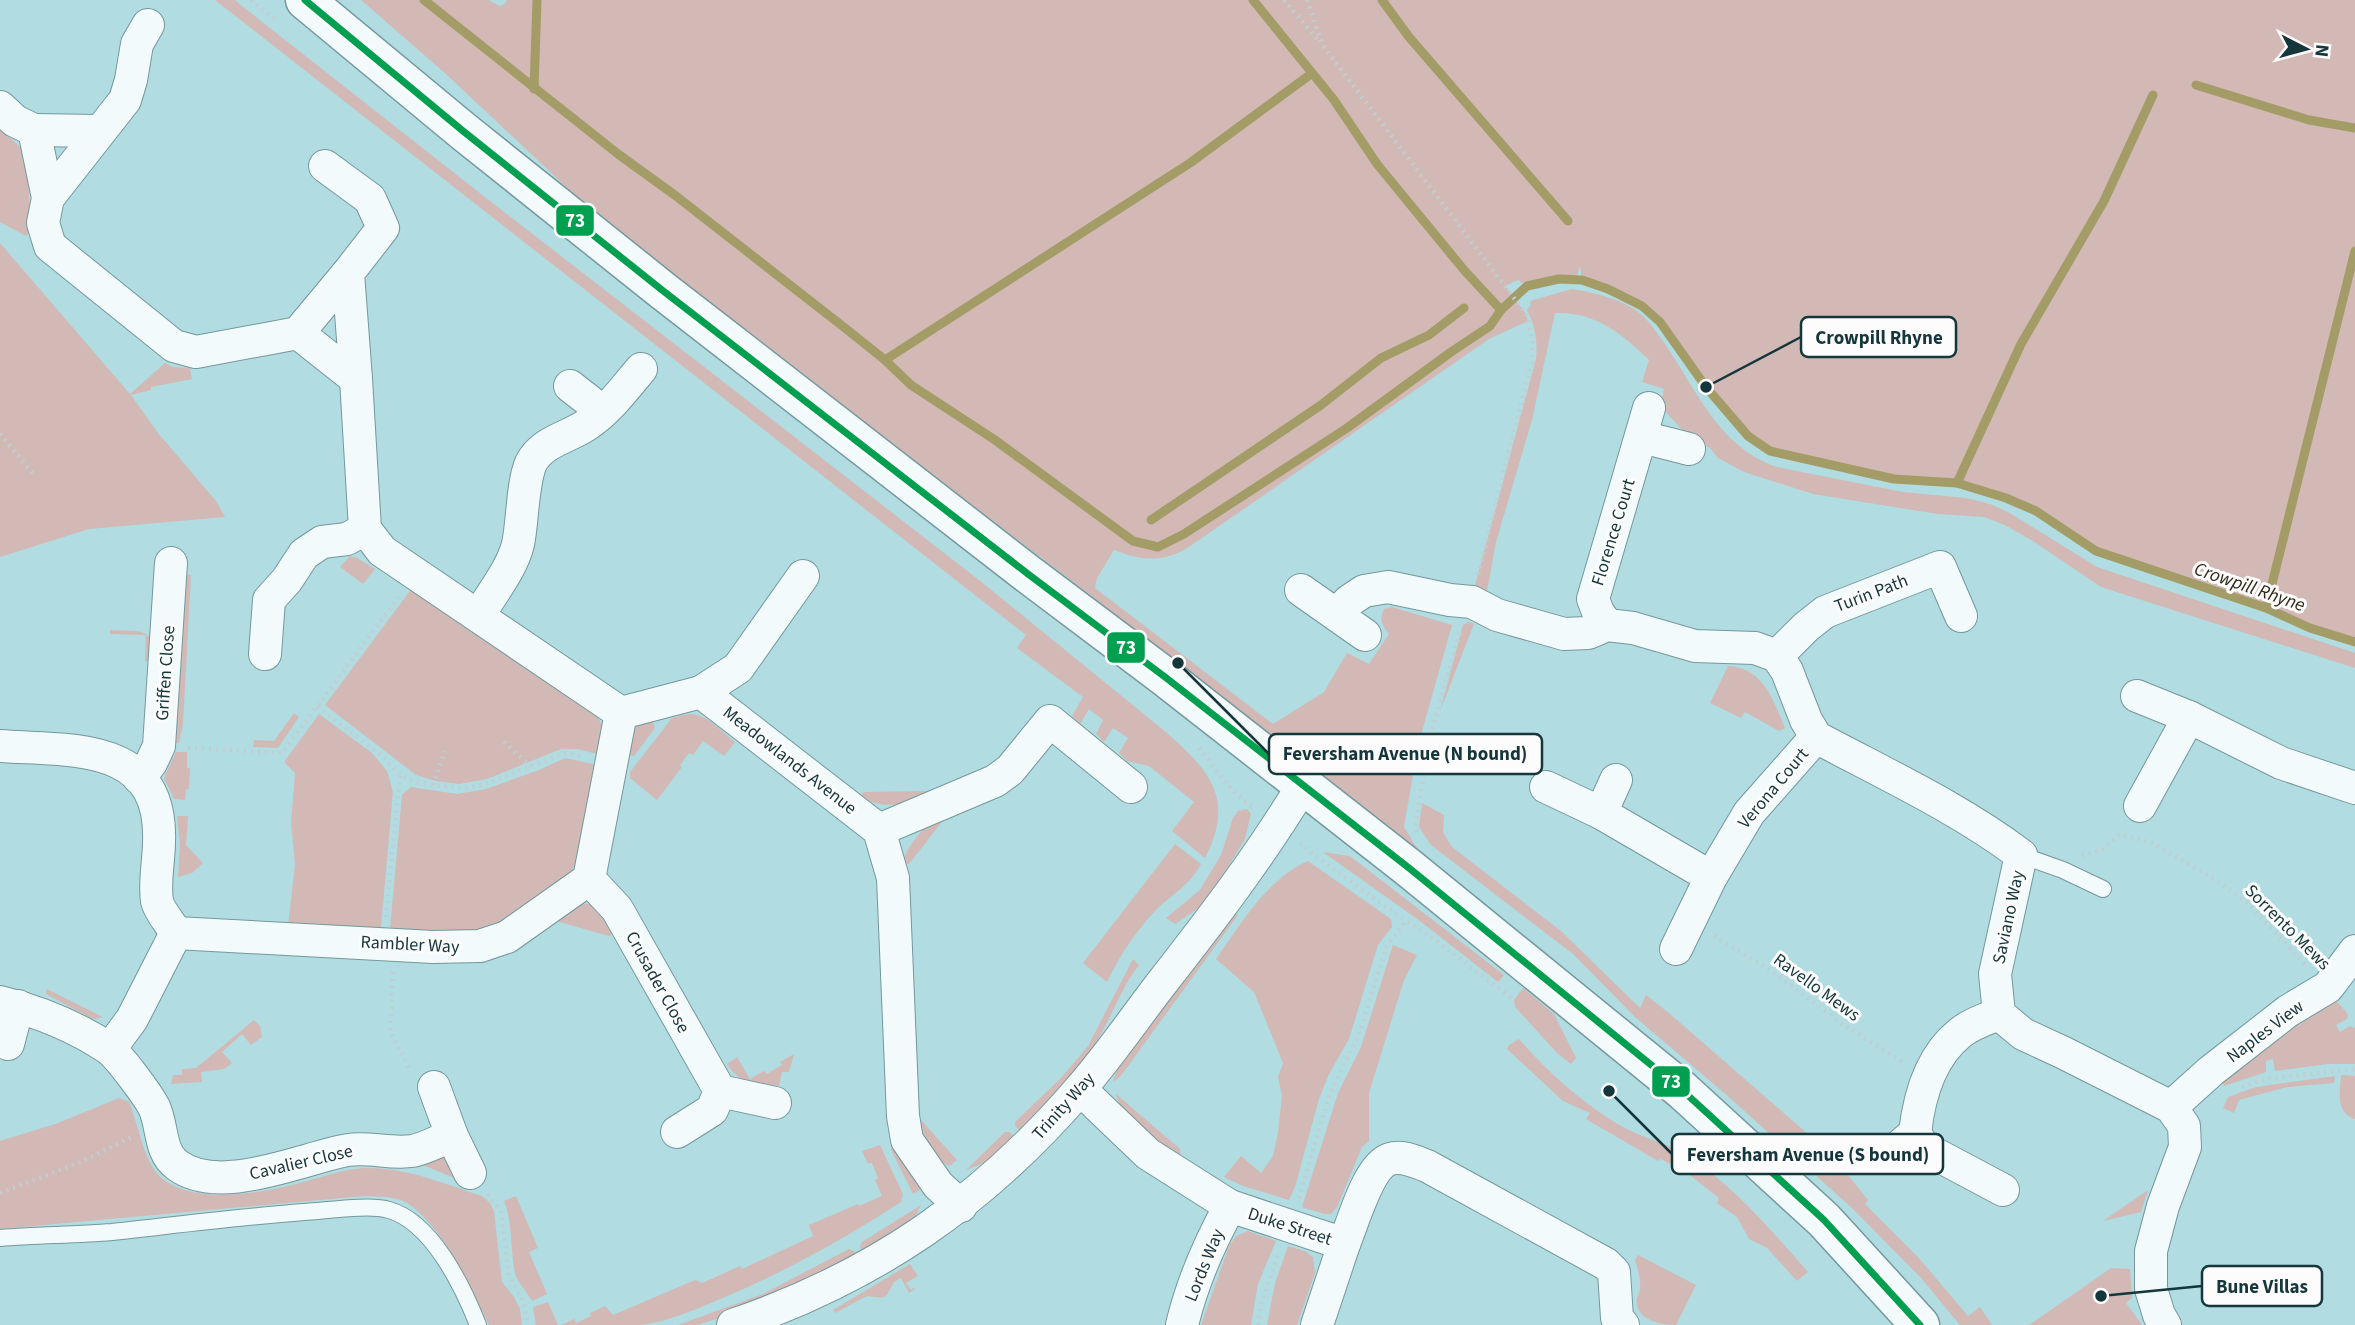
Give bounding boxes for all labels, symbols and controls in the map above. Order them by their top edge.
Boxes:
north arrow [2271,14,2341,84]
text: N [2307,43,2336,58]
line badge: 73 [555,204,595,237]
text: 73 [565,208,585,235]
callout: Crowpill Rhyne [1801,317,1956,357]
text: Crowpill Rhyne [1815,325,1943,352]
street label: Florence Court [1585,476,1642,589]
water label: Crowpill Rhyne [2190,556,2309,619]
street label: Turin Path [1831,568,1912,619]
street label: Griffen Close [150,625,181,722]
line badge: 73 [1106,631,1146,664]
text: 73 [1116,635,1136,662]
street label: Meadowlands Avenue [718,700,862,821]
callout: Feversham Avenue (N bound) [1269,734,1542,774]
text: Feversham Avenue (N bound) [1283,741,1527,768]
street label: Verona Court [1732,743,1815,834]
street label: Saviano Way [1986,867,2031,966]
street label: Sorrento Mews [2239,879,2336,976]
street label: Crusader Close [619,927,696,1038]
street label: Rambler Way [360,929,461,960]
street label: Ravello Mews [1768,947,1865,1027]
street label: Naples View [2221,994,2309,1069]
line badge: 73 [1651,1065,1691,1098]
street label: Trinity Way [1026,1067,1101,1146]
text: 73 [1661,1069,1681,1096]
callout: Feversham Avenue (S bound) [1672,1134,1943,1174]
street label: Cavalier Close [247,1138,355,1187]
text: Feversham Avenue (S bound) [1687,1142,1929,1169]
street label: Duke Street [1245,1201,1335,1252]
street label: Lords Way [1178,1224,1231,1305]
callout: Bune Villas [2202,1266,2322,1306]
text: Bune Villas [2216,1274,2308,1301]

